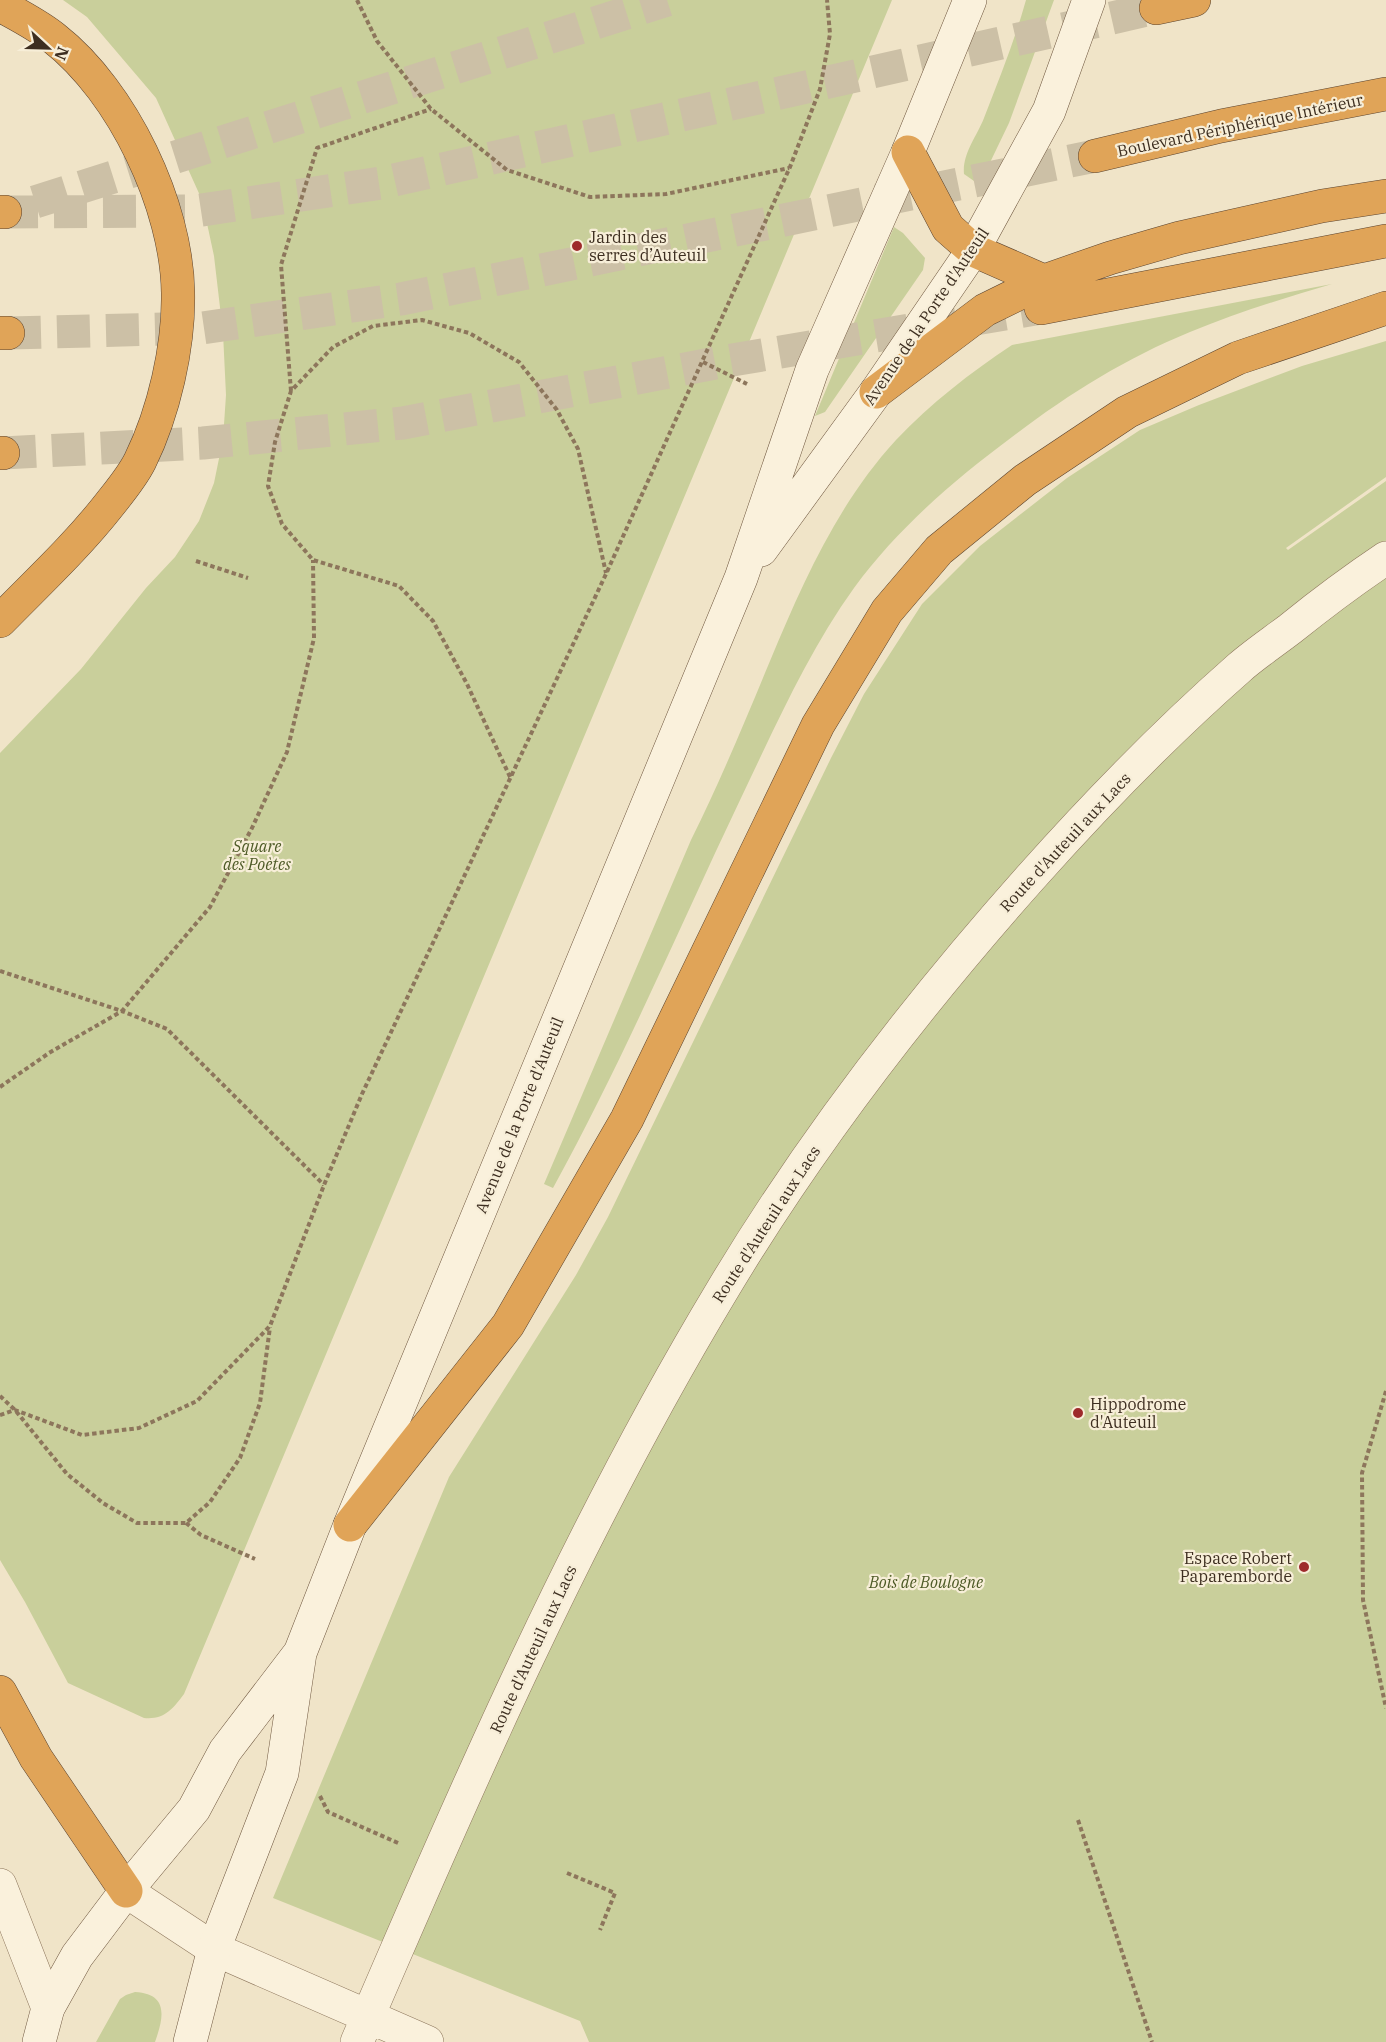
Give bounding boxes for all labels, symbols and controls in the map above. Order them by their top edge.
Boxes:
north arrow [18,18,78,78]
text: N [50,44,74,63]
street label: Boulevard Périphérique Intérieur [1115,89,1365,161]
street label: Avenue de la Porte d'Auteuil [859,223,993,409]
place label: Jardin des serres d’Auteuil [589,227,706,265]
marker: Jardin des serres d’Auteuil [570,239,584,253]
street label: Route d'Auteuil aux Lacs [995,768,1135,916]
park label: Square des Poètes [223,836,291,874]
street label: Avenue de la Porte d'Auteuil [470,1014,568,1216]
street label: Route d'Auteuil aux Lacs [708,1142,824,1306]
place label: Hippodrome d'Auteuil [1090,1394,1186,1432]
marker: Hippodrome d'Auteuil [1071,1406,1085,1420]
place label: Espace Robert Paparemborde [1180,1548,1292,1586]
marker: Espace Robert Paparemborde [1297,1560,1311,1574]
street label: Route d'Auteuil aux Lacs [485,1562,581,1736]
park label: Bois de Boulogne [868,1572,983,1592]

